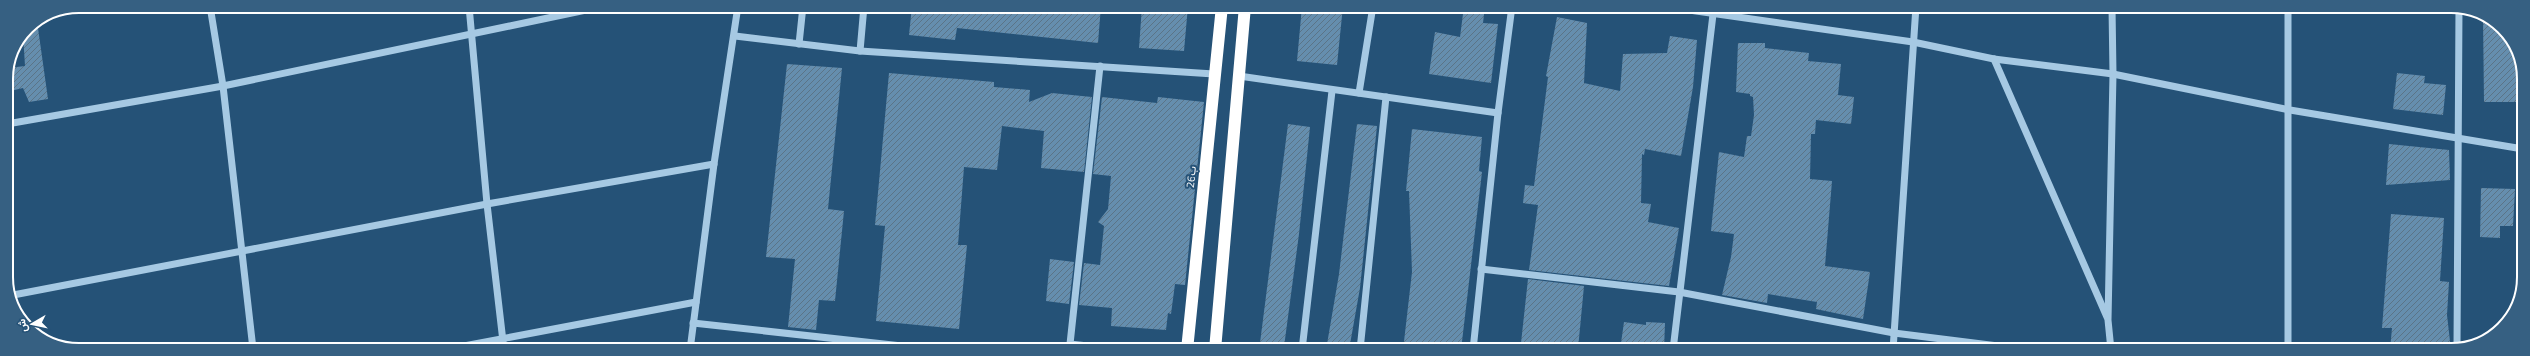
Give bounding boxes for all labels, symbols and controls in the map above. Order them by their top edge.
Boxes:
street label: 26ب [1182,165,1200,189]
north arrow [12,304,52,344]
text: ش [13,318,31,333]

